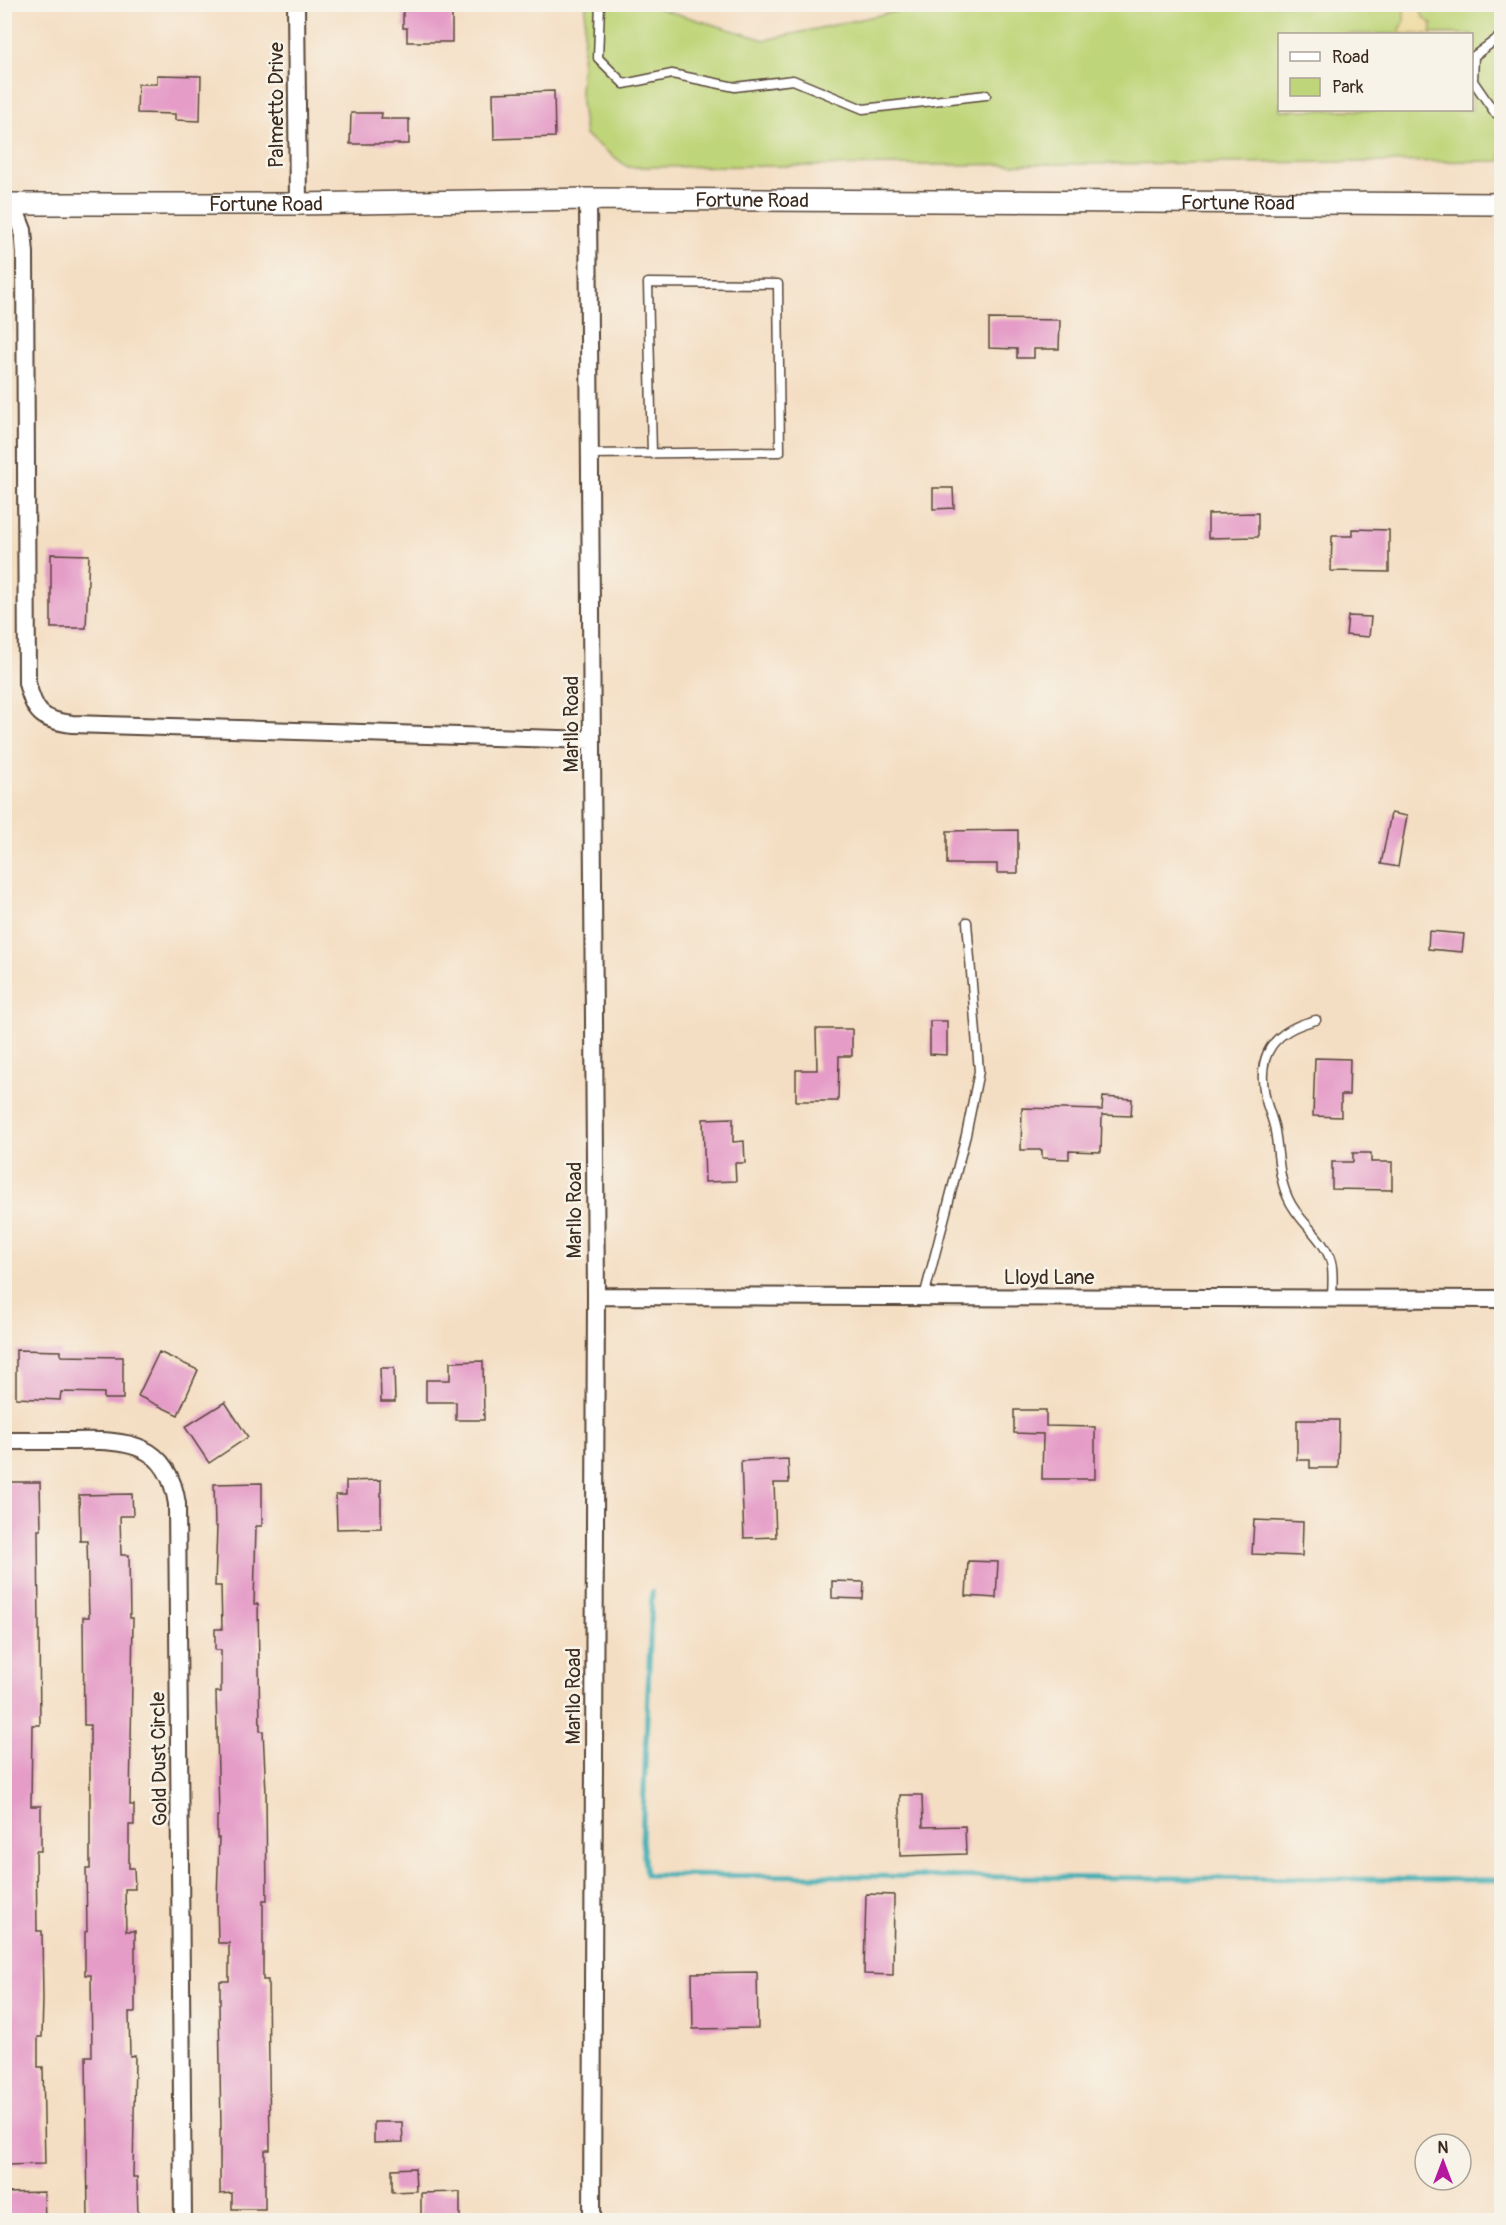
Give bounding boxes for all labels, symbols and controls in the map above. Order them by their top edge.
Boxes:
legend [1278,33,1473,111]
street label: Palmetto Drive [264,42,289,168]
text: Road [1332,46,1369,69]
text: Park [1332,76,1364,99]
street label: Fortune Road [695,187,809,213]
street label: Fortune Road [1181,190,1295,215]
street label: Fortune Road [209,191,323,217]
street label: Marllo Road [559,676,584,772]
street label: Marllo Road [562,1162,587,1258]
street label: Lloyd Lane [1004,1265,1094,1290]
street label: Marllo Road [561,1648,586,1744]
street label: Gold Dust Circle [145,1692,173,1826]
north arrow [1413,2132,1473,2192]
text: N [1438,2138,1449,2158]

